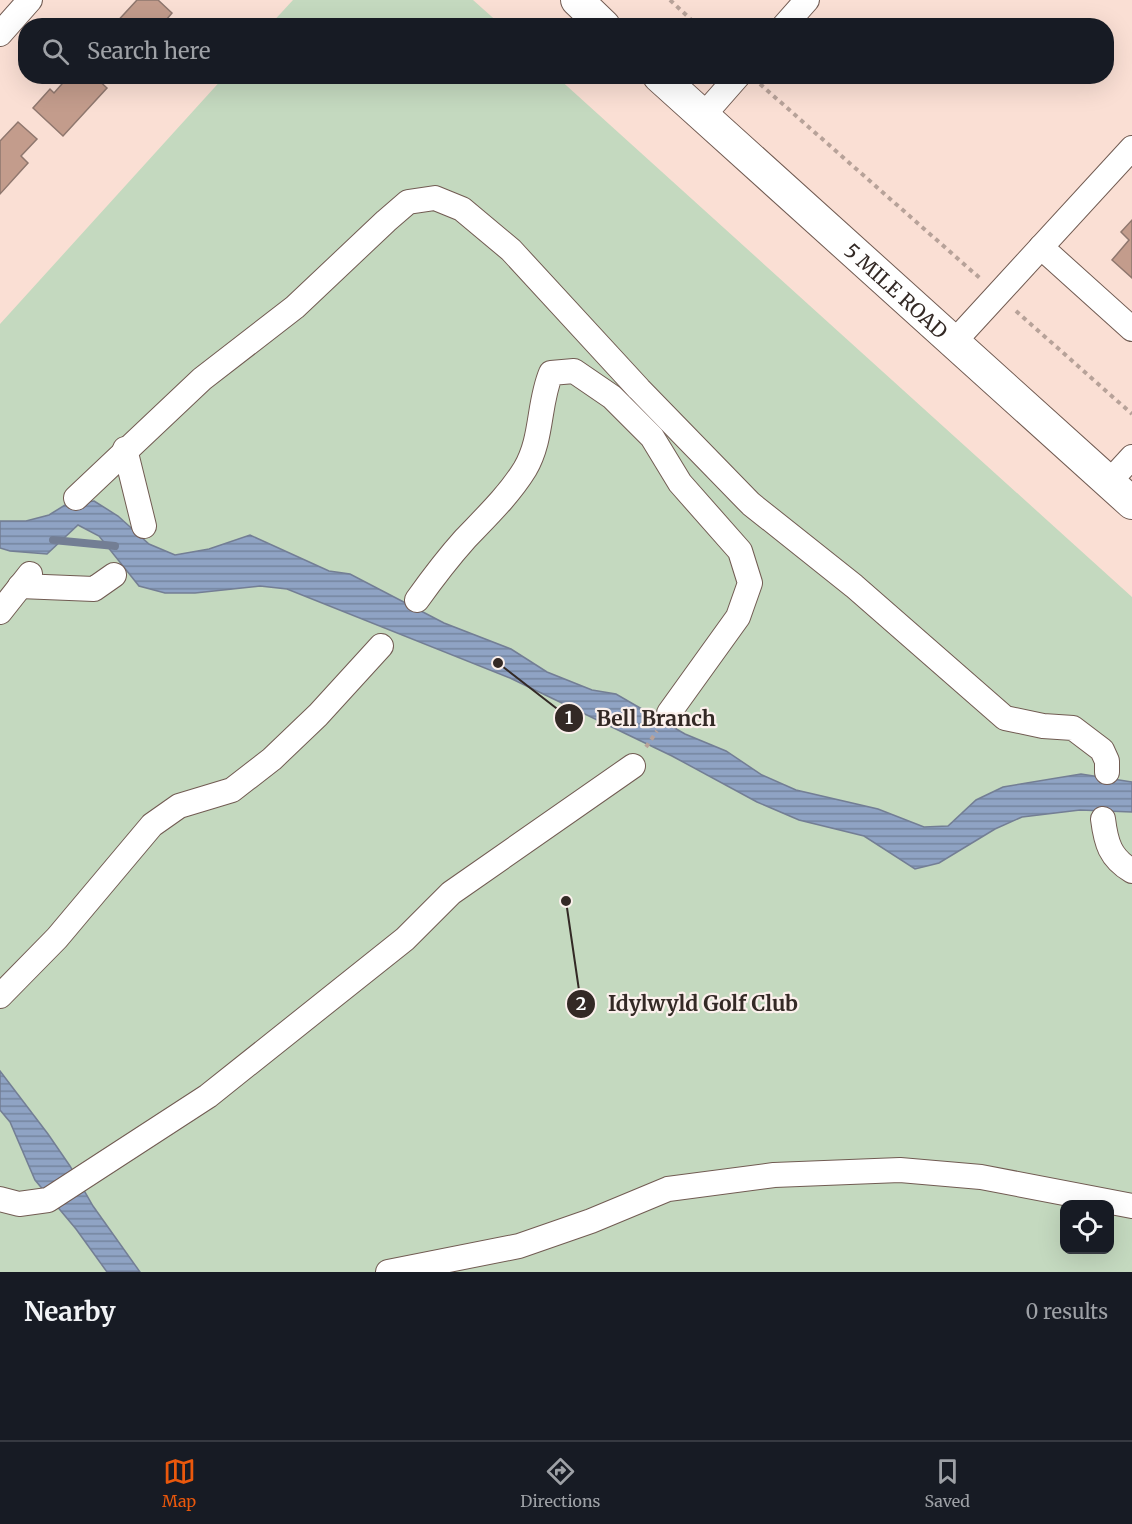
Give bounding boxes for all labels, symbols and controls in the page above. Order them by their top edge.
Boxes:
search box [18,18,1114,84]
icon: search [39,35,72,68]
text: Search here [87,37,210,65]
street label: 5 MILE ROAD [840,238,953,343]
callout: Bell Branch [554,699,728,738]
text: Bell Branch [596,705,716,732]
text: 1 [565,706,573,729]
callout: Idylwyld Golf Club [566,984,810,1023]
text: Idylwyld Golf Club [608,990,798,1017]
text: 2 [576,992,586,1015]
map controls [1060,1200,1114,1254]
button: locate [1060,1200,1114,1254]
text: Nearby [24,1295,116,1328]
text: 0 results [1025,1299,1108,1324]
tab: Map [162,1455,196,1511]
tab: Directions [520,1455,600,1511]
tab: Saved [925,1455,970,1511]

